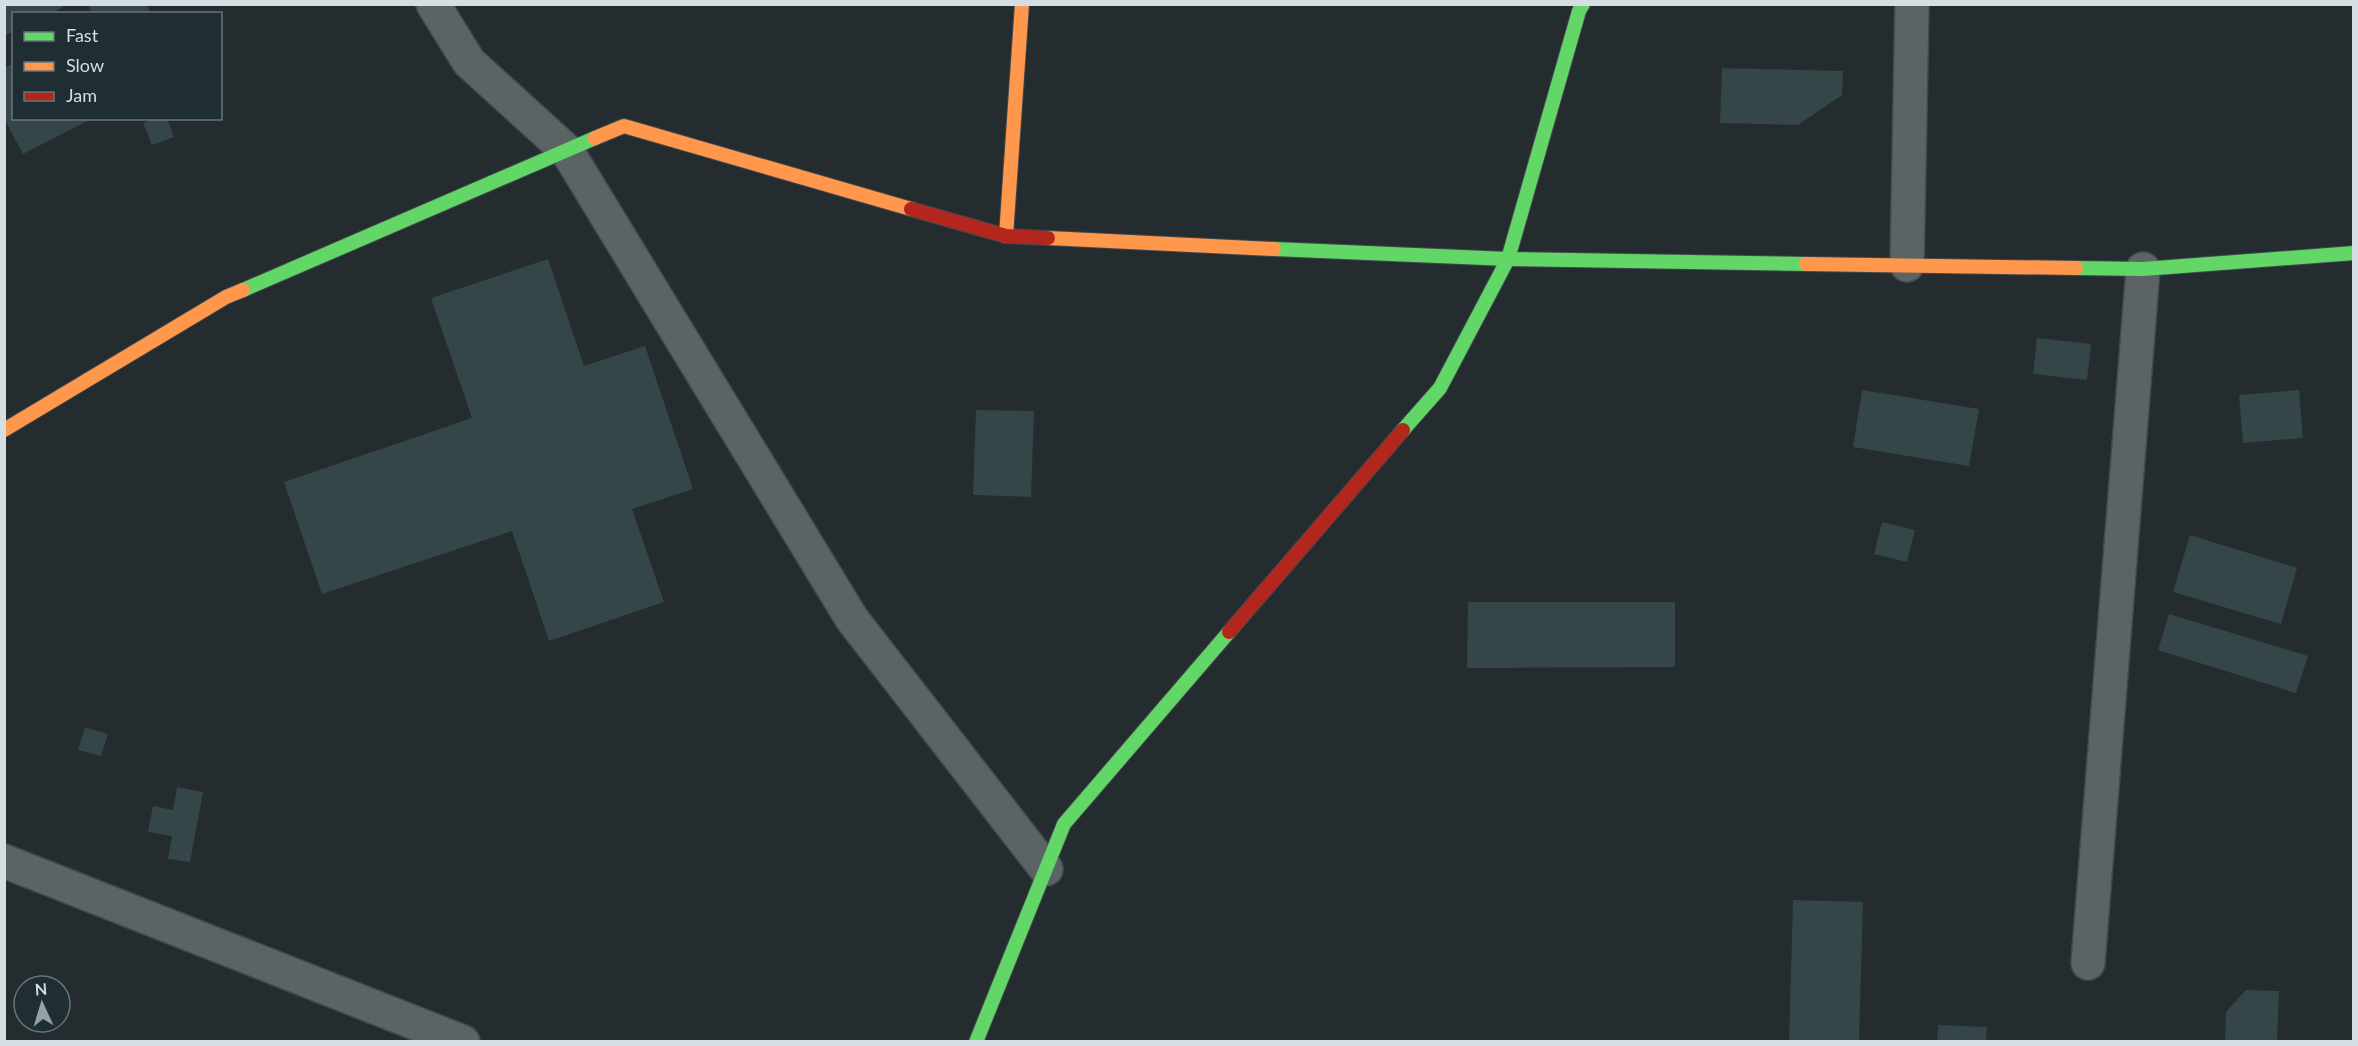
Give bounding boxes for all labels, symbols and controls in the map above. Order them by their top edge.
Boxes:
legend [12,12,222,120]
text: Fast [66,24,99,46]
text: Slow [66,54,104,76]
text: Jam [66,84,97,106]
north arrow [12,974,72,1034]
text: N [34,979,48,998]

